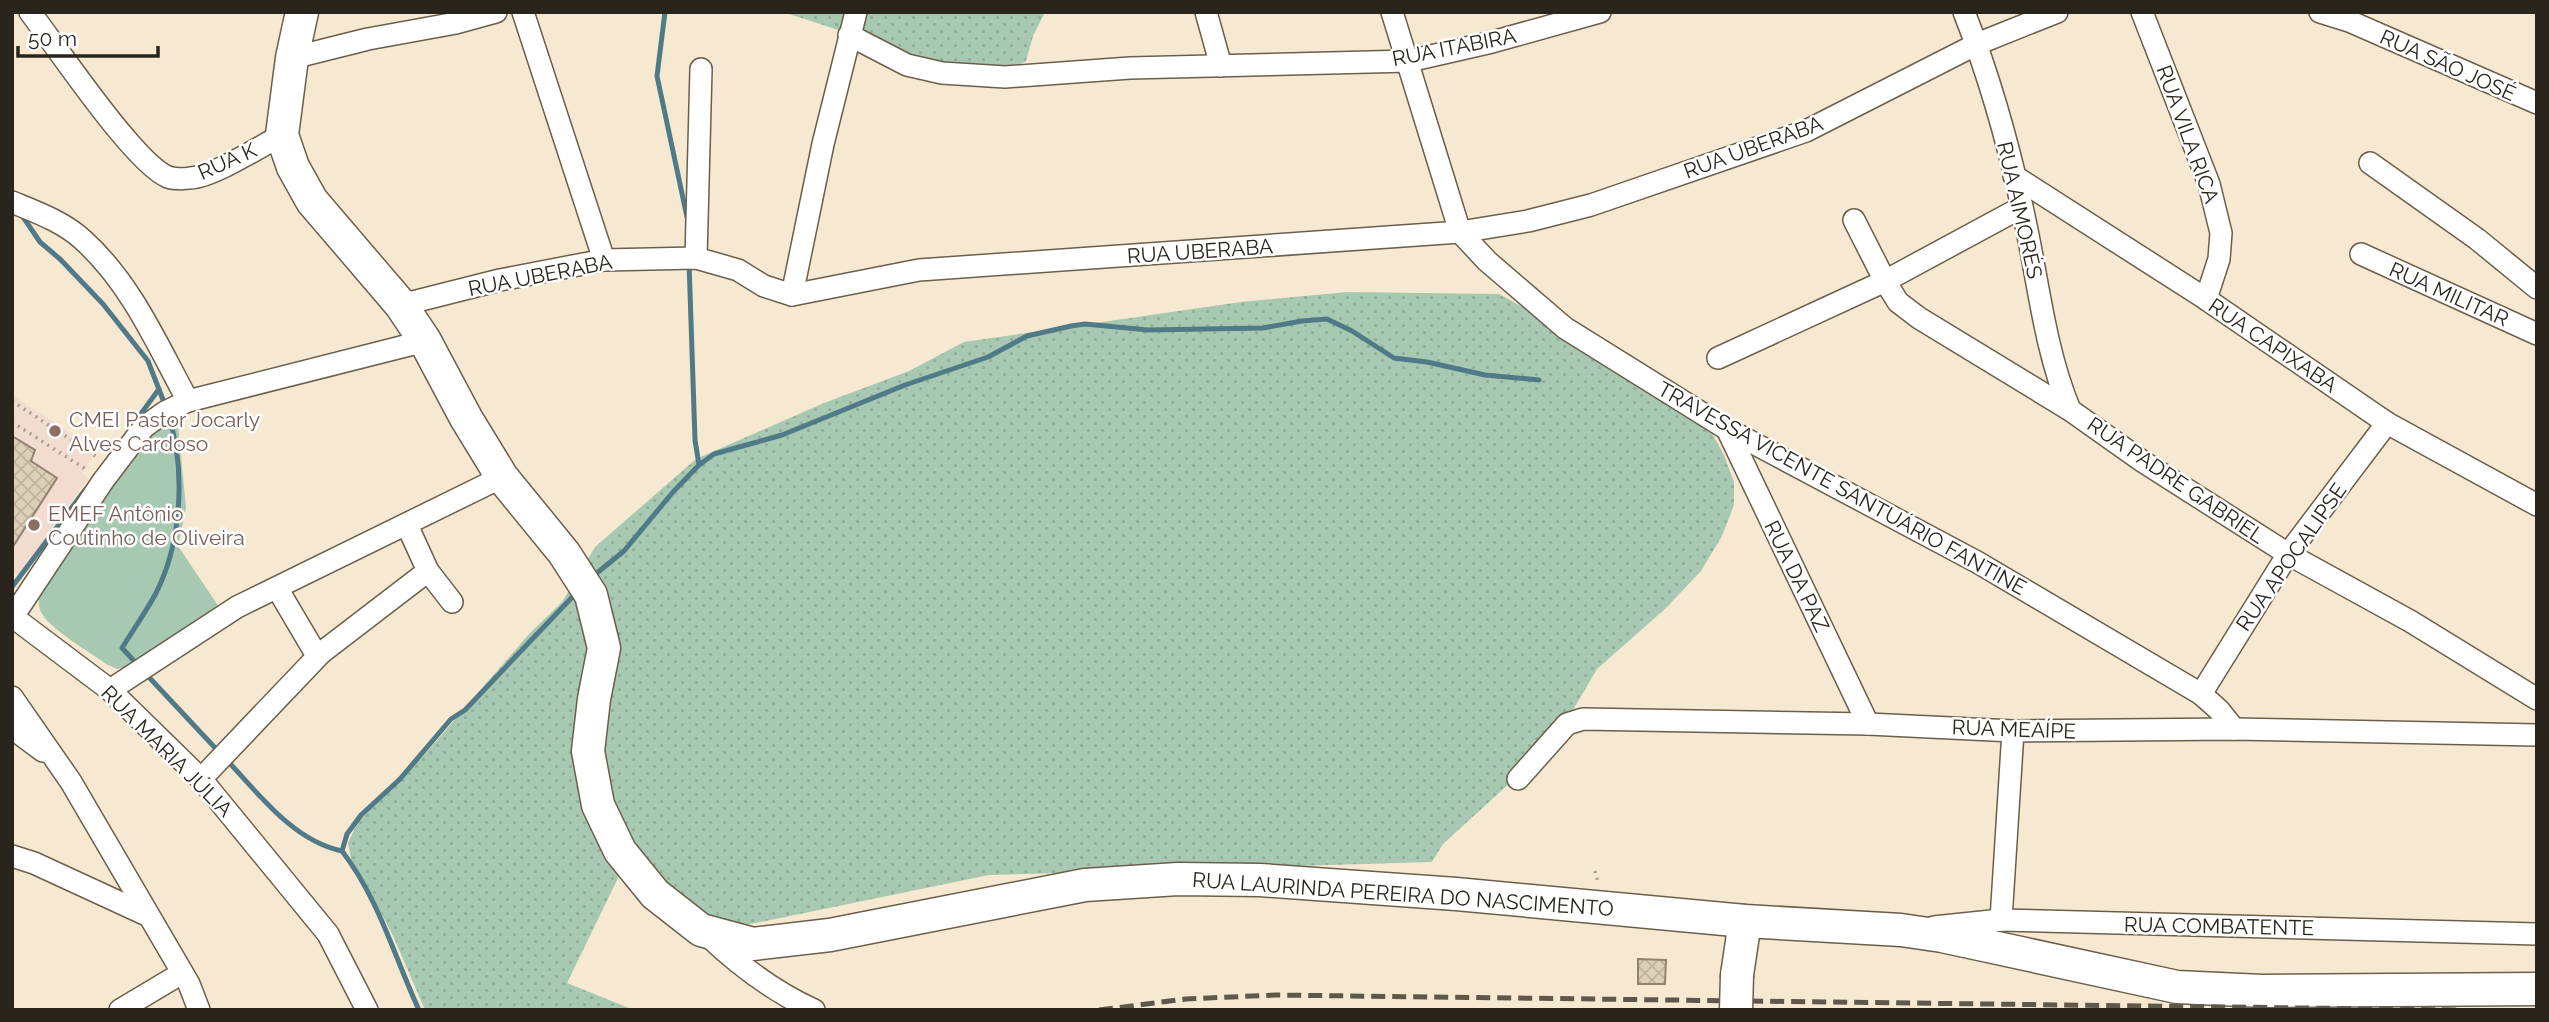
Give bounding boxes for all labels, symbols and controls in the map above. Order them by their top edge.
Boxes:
scale bar [18,14,158,58]
street label: RUA ITABIRA [1390,23,1518,71]
street label: RUA SÃO JOSÉ [2376,24,2520,106]
text: 50 m [28,26,77,51]
street label: RUA VILA RICA [2151,62,2225,206]
street label: RUA UBERABA [1680,110,1826,184]
street label: RUA K [194,137,261,185]
street label: RUA AIMORÉS [1992,139,2048,281]
street label: RUA UBERABA [1126,233,1274,269]
street label: RUA UBERABA [466,249,614,301]
street label: RUA MILITAR [2385,257,2513,331]
street label: RUA CAPIXABA [2204,293,2342,397]
street label: TRAVESSA VICENTE SANTUÁRIO FANTINE [1653,376,2031,600]
place label: CMEI Pastor Jocarly Alves Cardoso [69,407,260,456]
street label: RUA PADRE GABRIEL [2083,411,2269,549]
marker: CMEI Pastor Jocarly Alves Cardoso [47,423,63,439]
street label: RUA APOCALIPSE [2231,478,2351,636]
place label: EMEF Antônio Coutinho de Oliveira [48,501,245,550]
street label: RUA DA PAZ [1759,516,1835,636]
marker: EMEF Antônio Coutinho de Oliveira [26,517,42,533]
street label: RUA MARIA JÚLIA [96,680,238,822]
street label: RUA MEAÍPE [1951,714,2077,744]
street label: RUA LAURINDA PEREIRA DO NASCIMENTO [1191,867,1615,921]
street label: RUA COMBATENTE [2124,912,2314,940]

